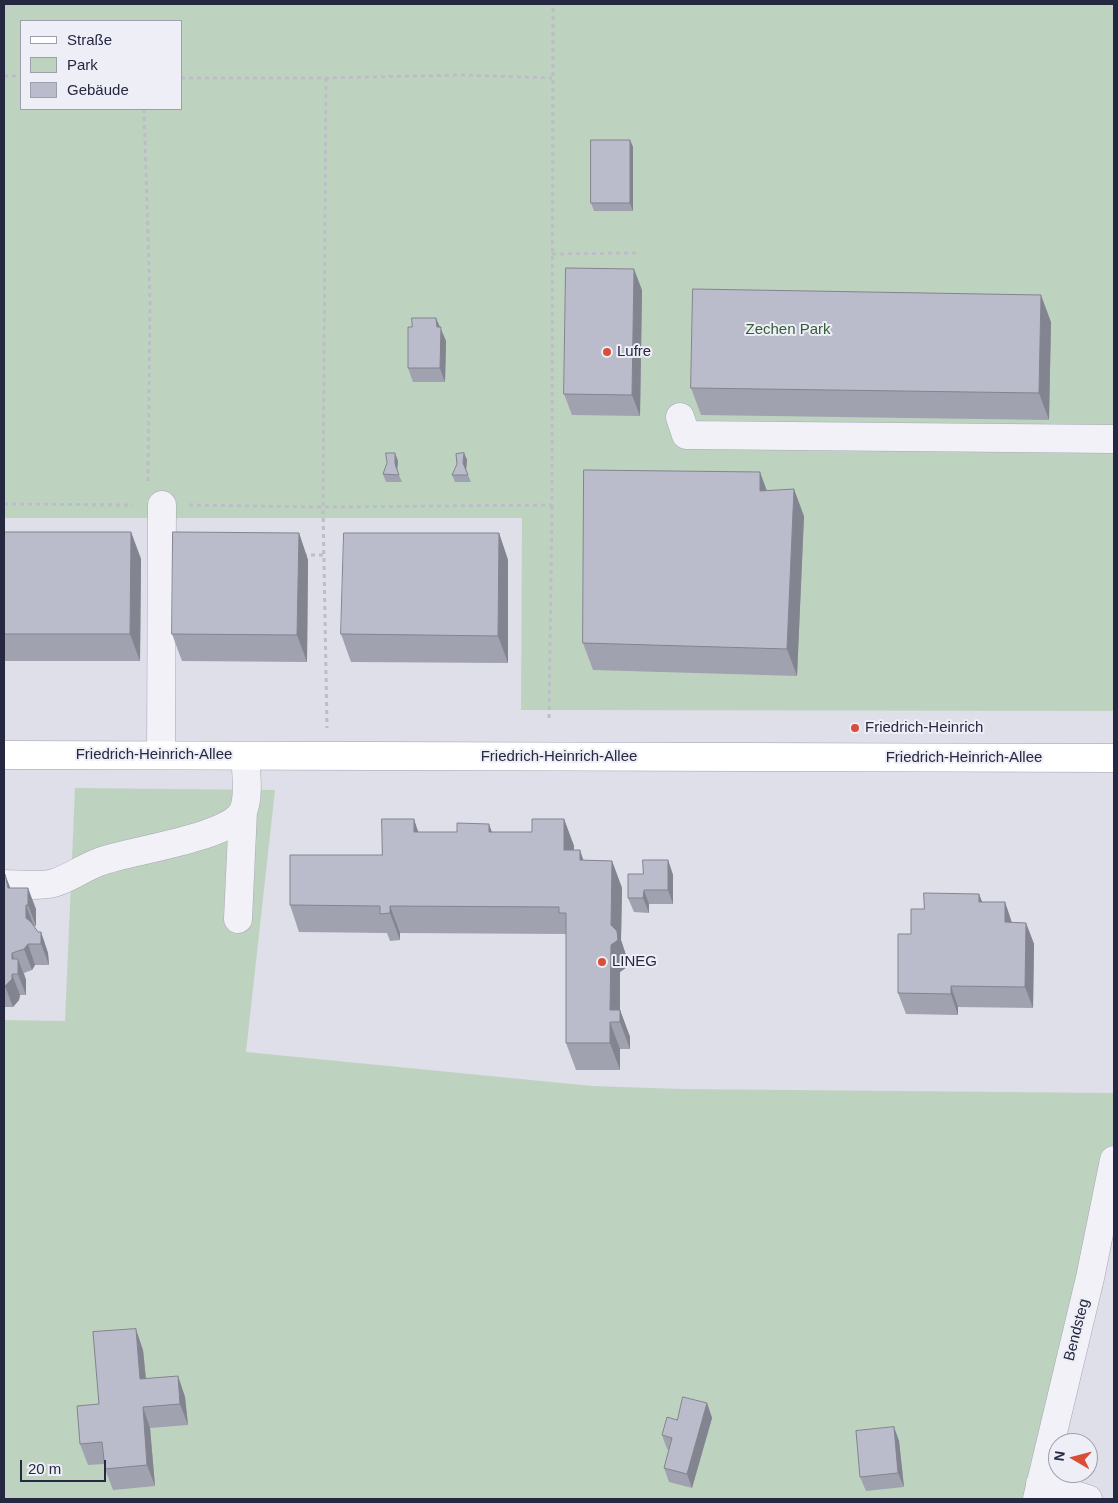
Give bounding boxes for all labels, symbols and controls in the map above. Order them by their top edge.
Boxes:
legend [20,20,182,110]
text: Straße [67,31,112,48]
text: Park [67,56,98,73]
text: Gebäude [67,81,129,98]
park label: Zechen Park [745,321,831,339]
place label: Lufre [617,343,651,361]
marker: Lufre [601,346,613,358]
place label: Friedrich-Heinrich [865,719,983,737]
marker: Friedrich-Heinrich [849,722,861,734]
street label: Friedrich-Heinrich-Allee [76,746,232,764]
street label: Friedrich-Heinrich-Allee [481,748,637,766]
street label: Friedrich-Heinrich-Allee [886,749,1042,767]
place label: LINEG [612,953,657,971]
marker: LINEG [596,956,608,968]
street label: Bendsteg [1061,1297,1093,1363]
north arrow [1048,1433,1098,1483]
scale bar [22,1450,109,1482]
text: N [1051,1450,1068,1462]
text: 20 m [28,1460,61,1477]

